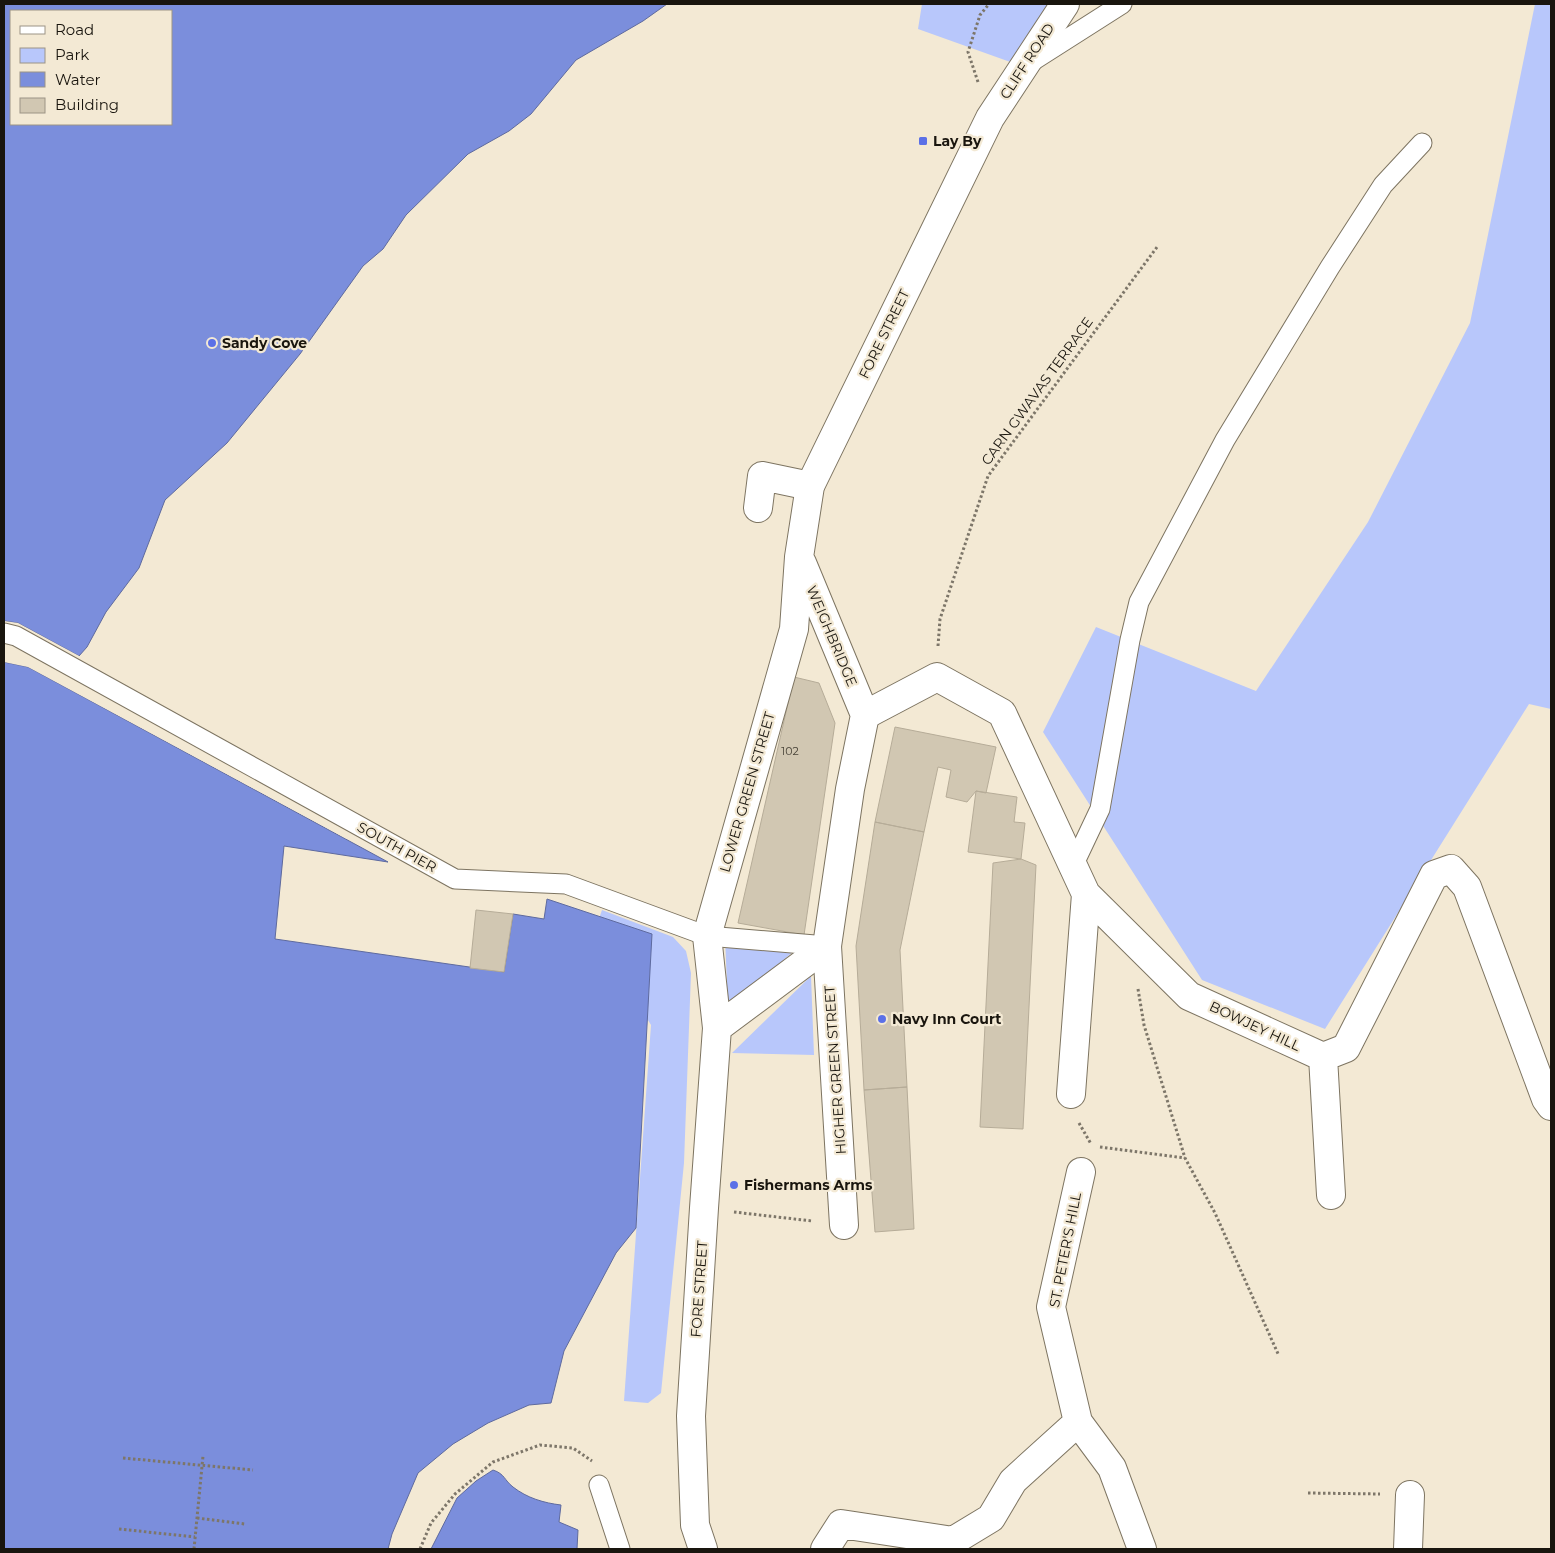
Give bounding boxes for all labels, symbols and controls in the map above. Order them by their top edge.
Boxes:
legend [10,10,172,125]
text: Road [55,20,94,39]
street label: CLIFF ROAD [996,20,1058,102]
text: Park [55,45,89,64]
text: Water [55,70,101,89]
text: Building [55,95,119,114]
place label: Lay By [933,132,982,150]
marker: Lay By [917,135,929,147]
street label: FORE STREET [855,286,913,382]
street label: CARN GWAVAS TERRACE [977,313,1097,469]
place label: Sandy Cove [222,334,307,352]
marker: Sandy Cove [206,337,218,349]
street label: WEIGHBRIDGE [803,583,861,689]
street label: LOWER GREEN STREET [715,710,779,874]
house number: 102 [781,744,799,758]
street label: SOUTH PIER [354,818,440,876]
street label: HIGHER GREEN STREET [820,985,850,1155]
street label: BOWJEY HILL [1207,997,1304,1055]
place label: Navy Inn Court [892,1010,1001,1028]
marker: Navy Inn Court [876,1013,888,1025]
place label: Fishermans Arms [744,1176,873,1194]
marker: Fishermans Arms [728,1179,740,1191]
street label: ST. PETER'S HILL [1045,1190,1085,1309]
street label: FORE STREET [687,1240,711,1338]

